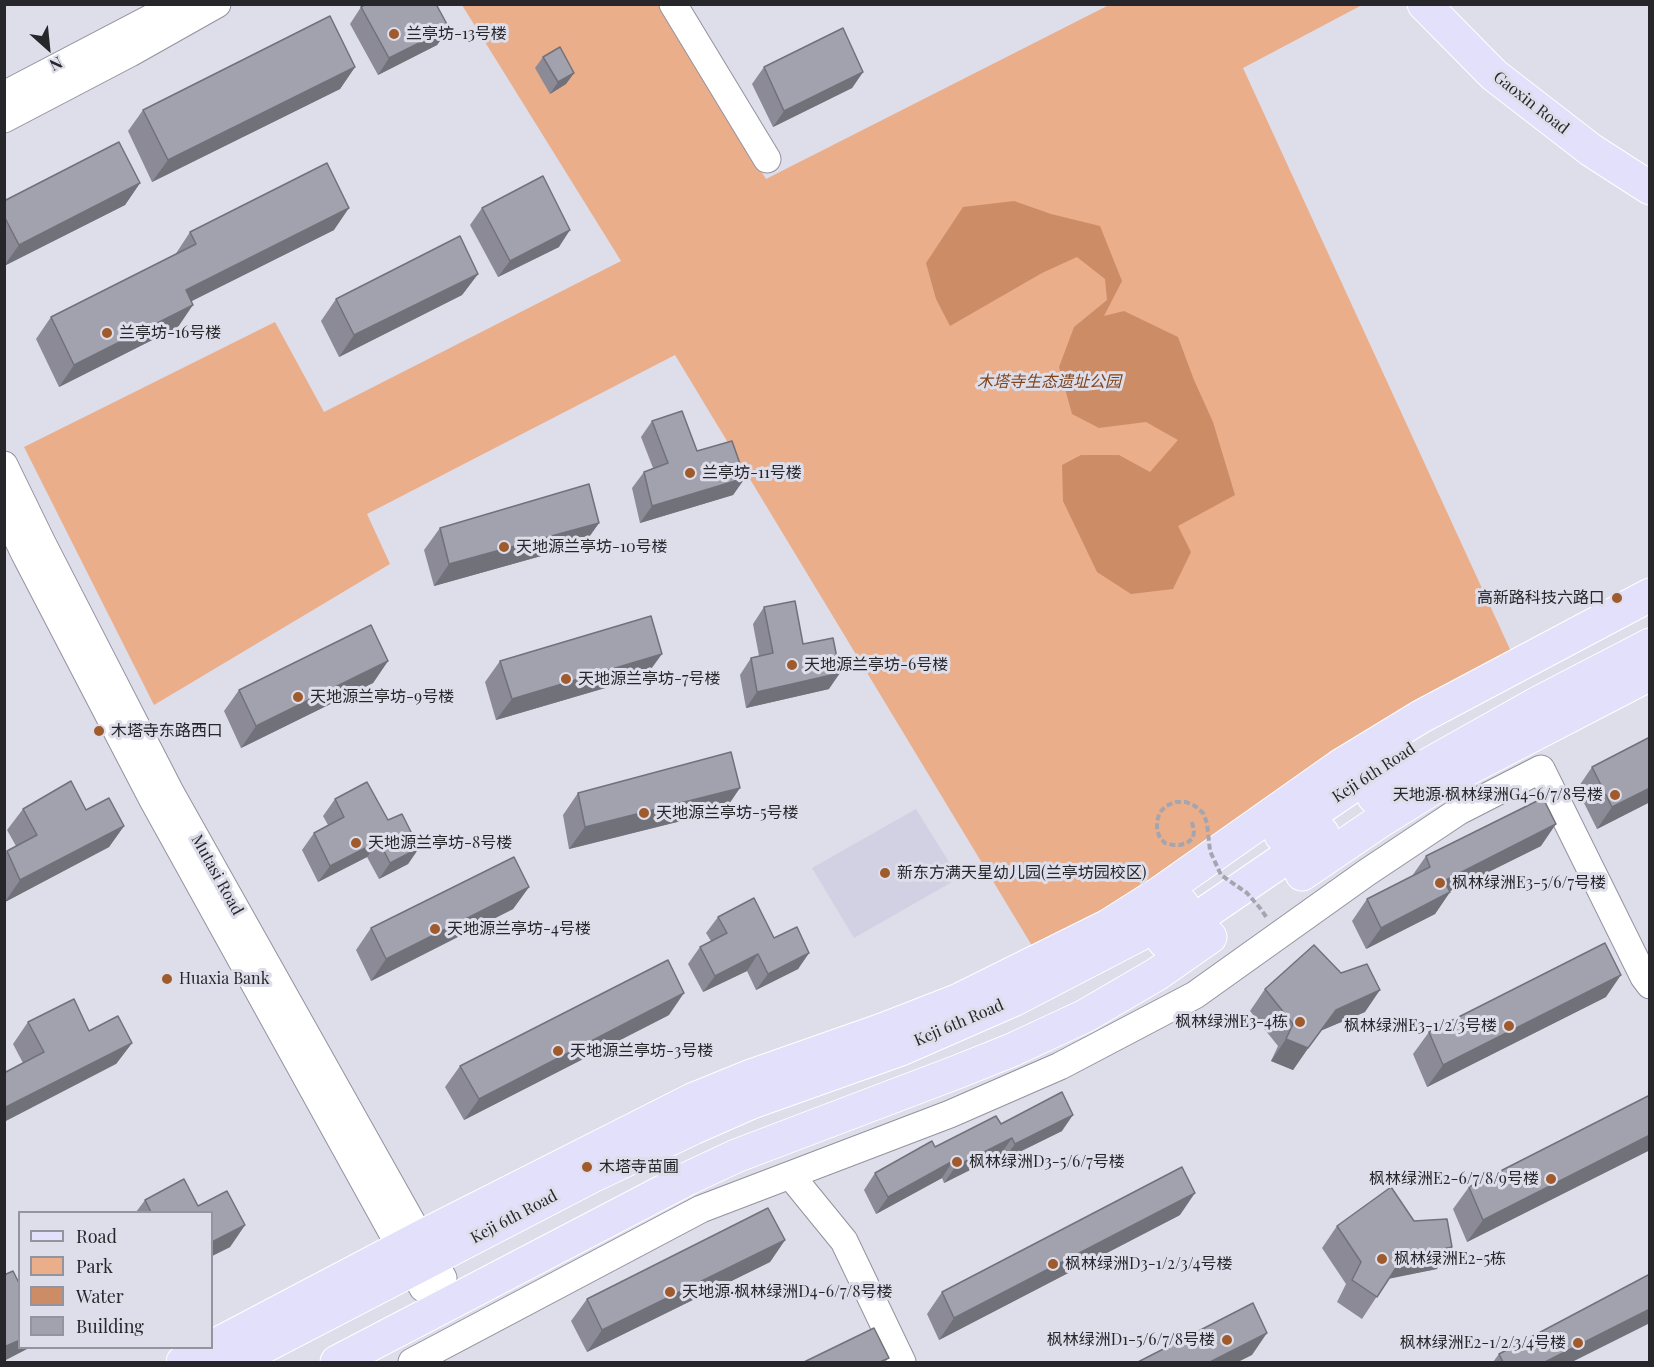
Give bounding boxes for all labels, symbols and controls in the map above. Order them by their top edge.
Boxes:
north arrow [18,18,78,78]
place label: 兰亭坊-13号楼 [406,24,507,44]
marker: 兰亭坊-13号楼 [387,27,401,41]
text: N [46,53,66,76]
street label: Gaoxin Road [1489,68,1573,138]
place label: 兰亭坊-16号楼 [119,323,221,343]
marker: 兰亭坊-16号楼 [100,326,114,340]
park label: 木塔寺生态遗址公园 [977,372,1121,392]
place label: 兰亭坊-11号楼 [702,463,802,483]
marker: 兰亭坊-11号楼 [683,466,697,480]
place label: 天地源兰亭坊-10号楼 [516,537,668,557]
marker: 天地源兰亭坊-10号楼 [497,540,511,554]
place label: 高新路科技六路口 [1477,588,1605,608]
marker: 高新路科技六路口 [1610,591,1624,605]
place label: 天地源兰亭坊-6号楼 [804,655,948,675]
marker: 天地源兰亭坊-6号楼 [785,658,799,672]
place label: 天地源兰亭坊-7号楼 [578,669,720,689]
marker: 天地源兰亭坊-7号楼 [559,672,573,686]
place label: 天地源兰亭坊-9号楼 [310,687,454,707]
marker: 天地源兰亭坊-9号楼 [291,690,305,704]
place label: 木塔寺东路西口 [111,721,223,741]
marker: 木塔寺东路西口 [92,724,106,738]
street label: Keji 6th Road [1329,739,1419,807]
place label: 天地源·枫林绿洲G4-6/7/8号楼 [1393,785,1603,805]
marker: 天地源·枫林绿洲G4-6/7/8号楼 [1608,788,1622,802]
place label: 天地源兰亭坊-5号楼 [656,803,799,823]
marker: 天地源兰亭坊-5号楼 [637,806,651,820]
street label: Mutasi Road [187,831,247,919]
place label: 天地源兰亭坊-8号楼 [368,833,512,853]
marker: 天地源兰亭坊-8号楼 [349,836,363,850]
place label: 新东方满天星幼儿园(兰亭坊园校区) [897,863,1146,883]
marker: 新东方满天星幼儿园(兰亭坊园校区) [878,866,892,880]
place label: 枫林绿洲E3-5/6/7号楼 [1452,873,1606,893]
marker: 枫林绿洲E3-5/6/7号楼 [1433,876,1447,890]
place label: 天地源兰亭坊-4号楼 [447,919,591,939]
marker: 天地源兰亭坊-4号楼 [428,922,442,936]
place label: Huaxia Bank [179,969,269,989]
marker: Huaxia Bank [160,972,174,986]
street label: Keji 6th Road [911,996,1007,1050]
place label: 枫林绿洲E3-4栋 [1175,1012,1288,1032]
marker: 枫林绿洲E3-4栋 [1293,1015,1307,1029]
place label: 枫林绿洲E3-1/2/3号楼 [1344,1016,1497,1036]
marker: 枫林绿洲E3-1/2/3号楼 [1502,1019,1516,1033]
place label: 天地源兰亭坊-3号楼 [570,1041,713,1061]
marker: 天地源兰亭坊-3号楼 [551,1044,565,1058]
place label: 枫林绿洲D3-5/6/7号楼 [969,1152,1125,1172]
marker: 枫林绿洲D3-5/6/7号楼 [950,1155,964,1169]
place label: 木塔寺苗圃 [599,1157,679,1177]
marker: 木塔寺苗圃 [580,1160,594,1174]
place label: 枫林绿洲E2-6/7/8/9号楼 [1369,1169,1539,1189]
marker: 枫林绿洲E2-6/7/8/9号楼 [1544,1172,1558,1186]
street label: Keji 6th Road [467,1186,561,1248]
legend [18,1211,213,1349]
text: Road [76,1224,117,1248]
place label: 枫林绿洲E2-5栋 [1394,1249,1506,1269]
marker: 枫林绿洲E2-5栋 [1375,1252,1389,1266]
text: Park [76,1254,113,1278]
place label: 枫林绿洲D3-1/2/3/4号楼 [1065,1254,1233,1274]
marker: 枫林绿洲D3-1/2/3/4号楼 [1046,1257,1060,1271]
place label: 天地源·枫林绿洲D4-6/7/8号楼 [682,1282,892,1302]
text: Water [76,1284,124,1308]
marker: 天地源·枫林绿洲D4-6/7/8号楼 [663,1285,677,1299]
text: Building [76,1314,144,1338]
place label: 枫林绿洲D1-5/6/7/8号楼 [1047,1330,1215,1350]
marker: 枫林绿洲D1-5/6/7/8号楼 [1220,1333,1234,1347]
place label: 枫林绿洲E2-1/2/3/4号楼 [1400,1333,1566,1353]
marker: 枫林绿洲E2-1/2/3/4号楼 [1571,1336,1585,1350]

